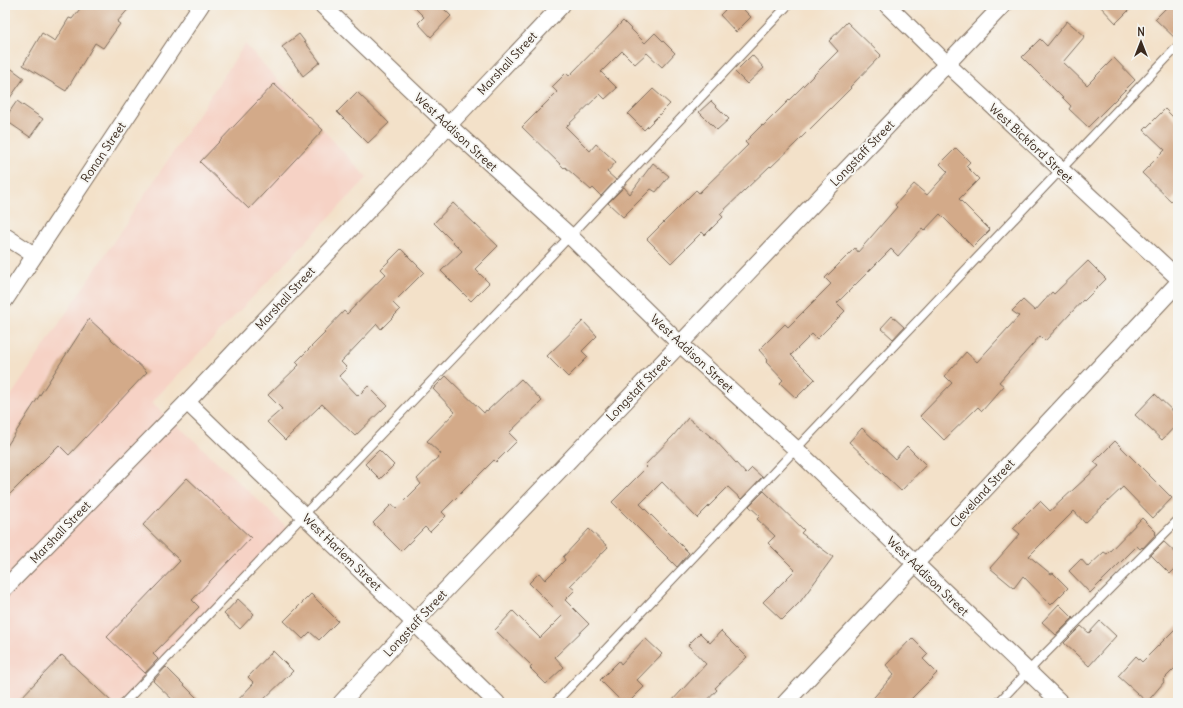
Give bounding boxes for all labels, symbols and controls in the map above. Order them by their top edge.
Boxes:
north arrow [1121,22,1161,62]
text: N [1137,25,1145,39]
street label: Marshall Street [474,28,540,98]
street label: West Addison Street [411,90,501,174]
street label: West Bickford Street [986,100,1076,186]
street label: Longstaff Street [827,117,897,189]
street label: Ronan Street [77,119,129,185]
street label: Marshall Street [252,263,318,333]
street label: West Addison Street [647,311,737,395]
street label: Longstaff Street [603,352,673,424]
street label: Cleveland Street [947,456,1017,530]
street label: Marshall Street [27,498,93,566]
street label: West Harlem Street [299,510,385,594]
street label: West Addison Street [884,533,972,619]
street label: Longstaff Street [380,586,450,660]

